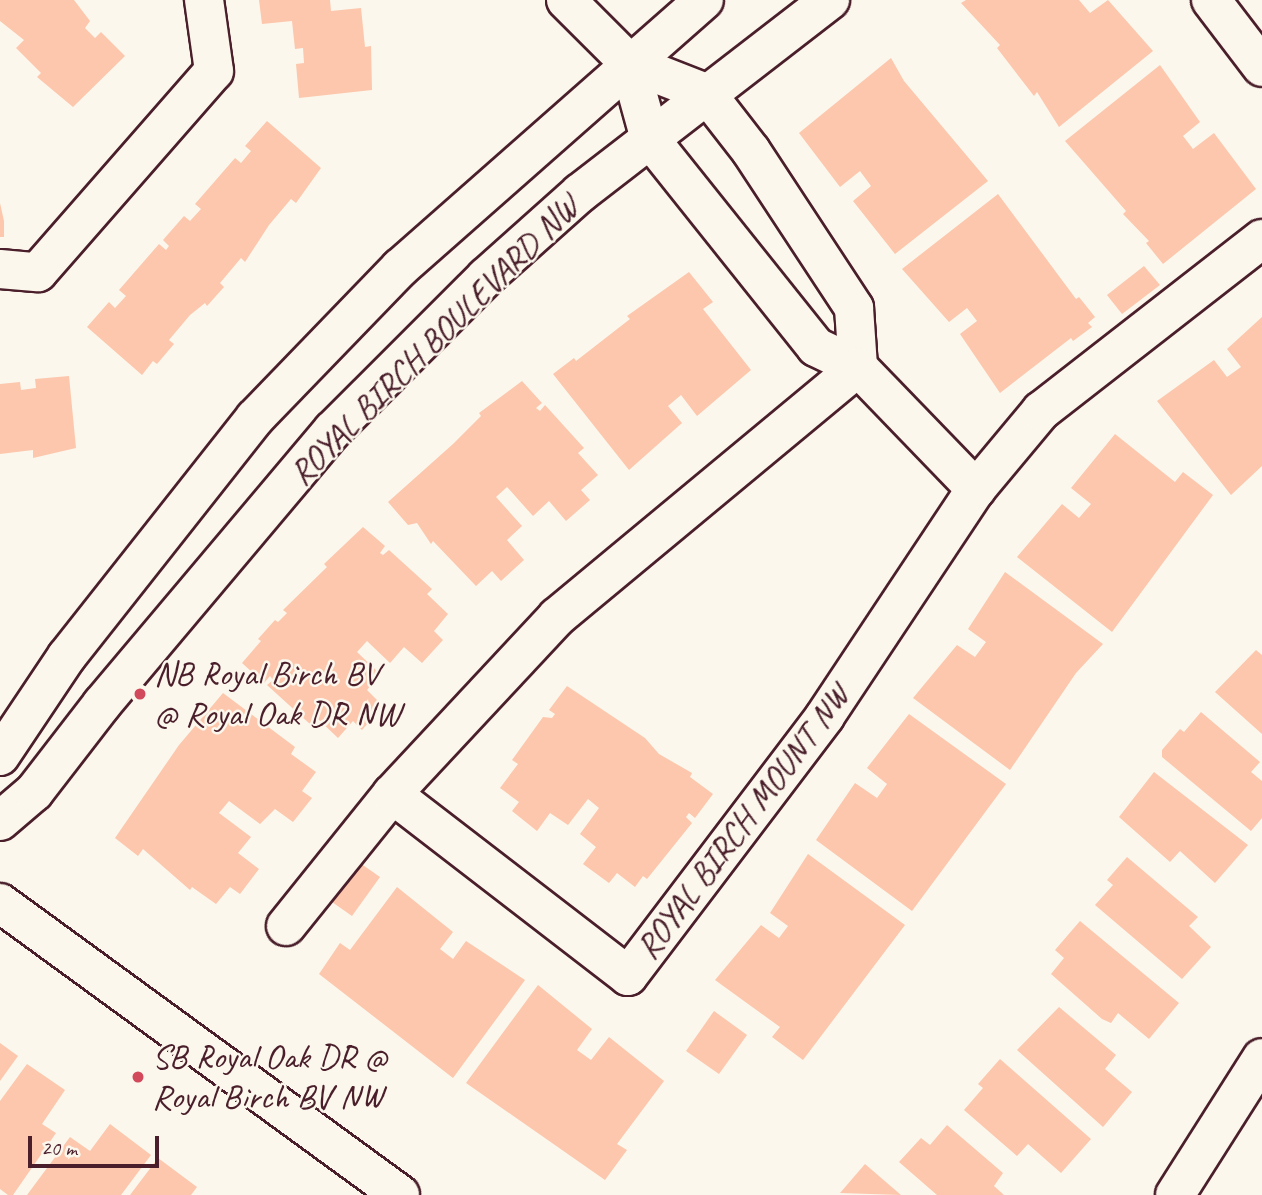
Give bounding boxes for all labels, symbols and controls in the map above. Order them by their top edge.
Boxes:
street label: ROYAL BIRCH BOULEVARD NW [279,185,589,495]
place label: NB Royal Birch BV @ Royal Oak DR NW [154,653,402,735]
street label: ROYAL BIRCH MOUNT NW [626,676,860,968]
marker: NB Royal Birch BV @ Royal Oak DR NW [132,686,148,702]
place label: SB Royal Oak DR @ Royal Birch BV NW [152,1036,389,1118]
marker: SB Royal Oak DR @ Royal Birch BV NW [130,1069,146,1085]
scale bar [32,1122,163,1166]
text: 20 m [41,1135,77,1161]

